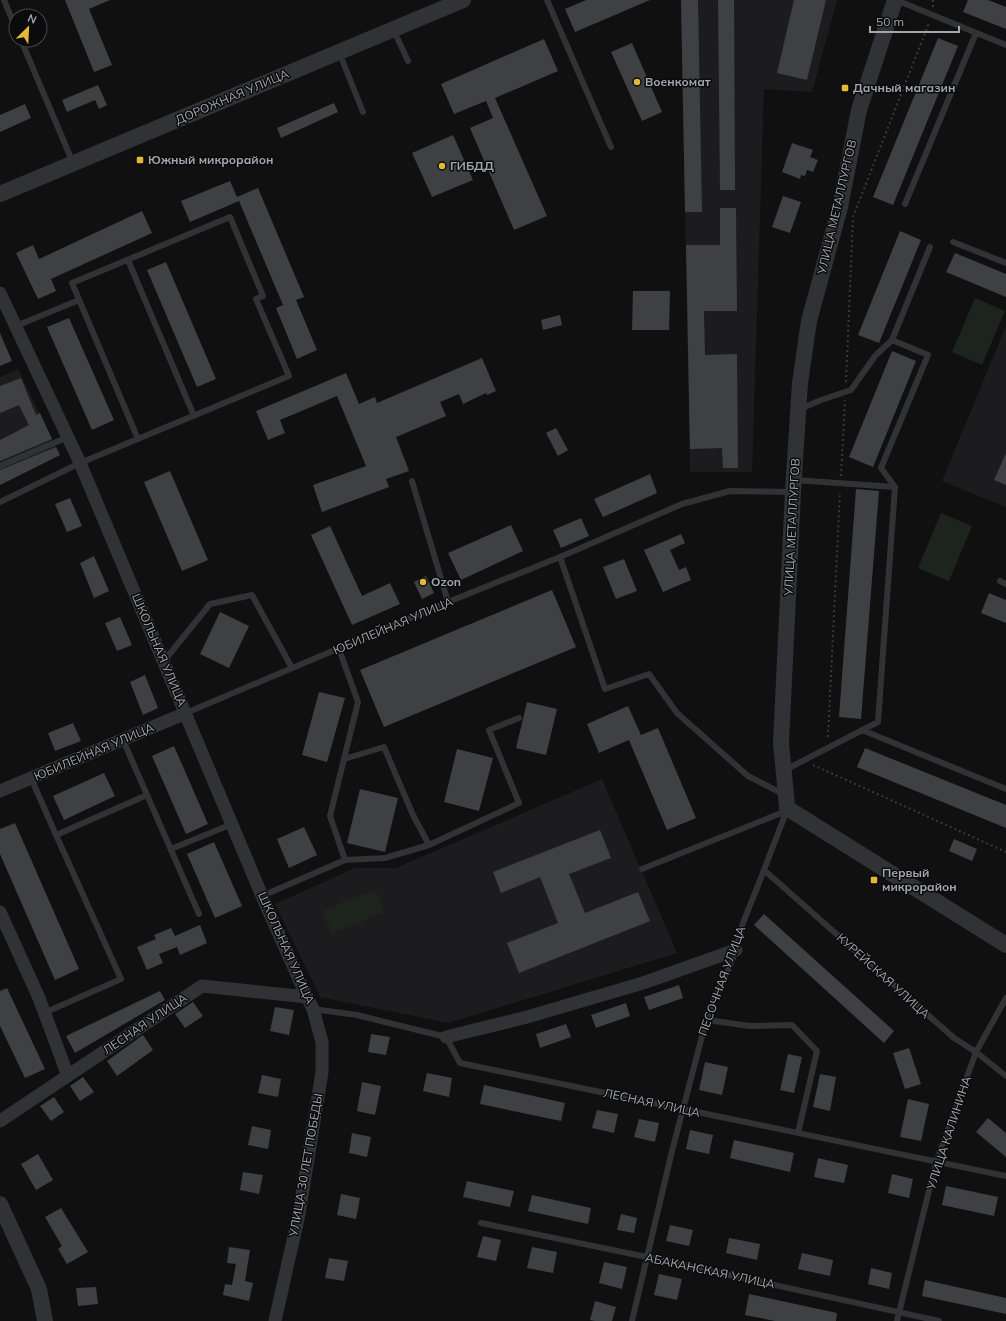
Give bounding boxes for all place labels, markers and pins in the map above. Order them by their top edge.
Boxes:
place label: Военкомат [645,74,711,89]
marker: Военкомат [632,77,642,87]
place label: Дачный магазин [853,80,955,95]
marker: Дачный магазин [840,83,850,93]
place label: Южный микрорайон [148,152,273,167]
marker: Южный микрорайон [135,155,145,165]
place label: ГИБДД [450,158,494,173]
marker: ГИБДД [437,161,447,171]
place label: Ozon [431,574,461,589]
marker: Ozon [418,577,428,587]
place label: Первый микрорайон [882,865,957,894]
marker: Первый микрорайон [869,875,879,885]

